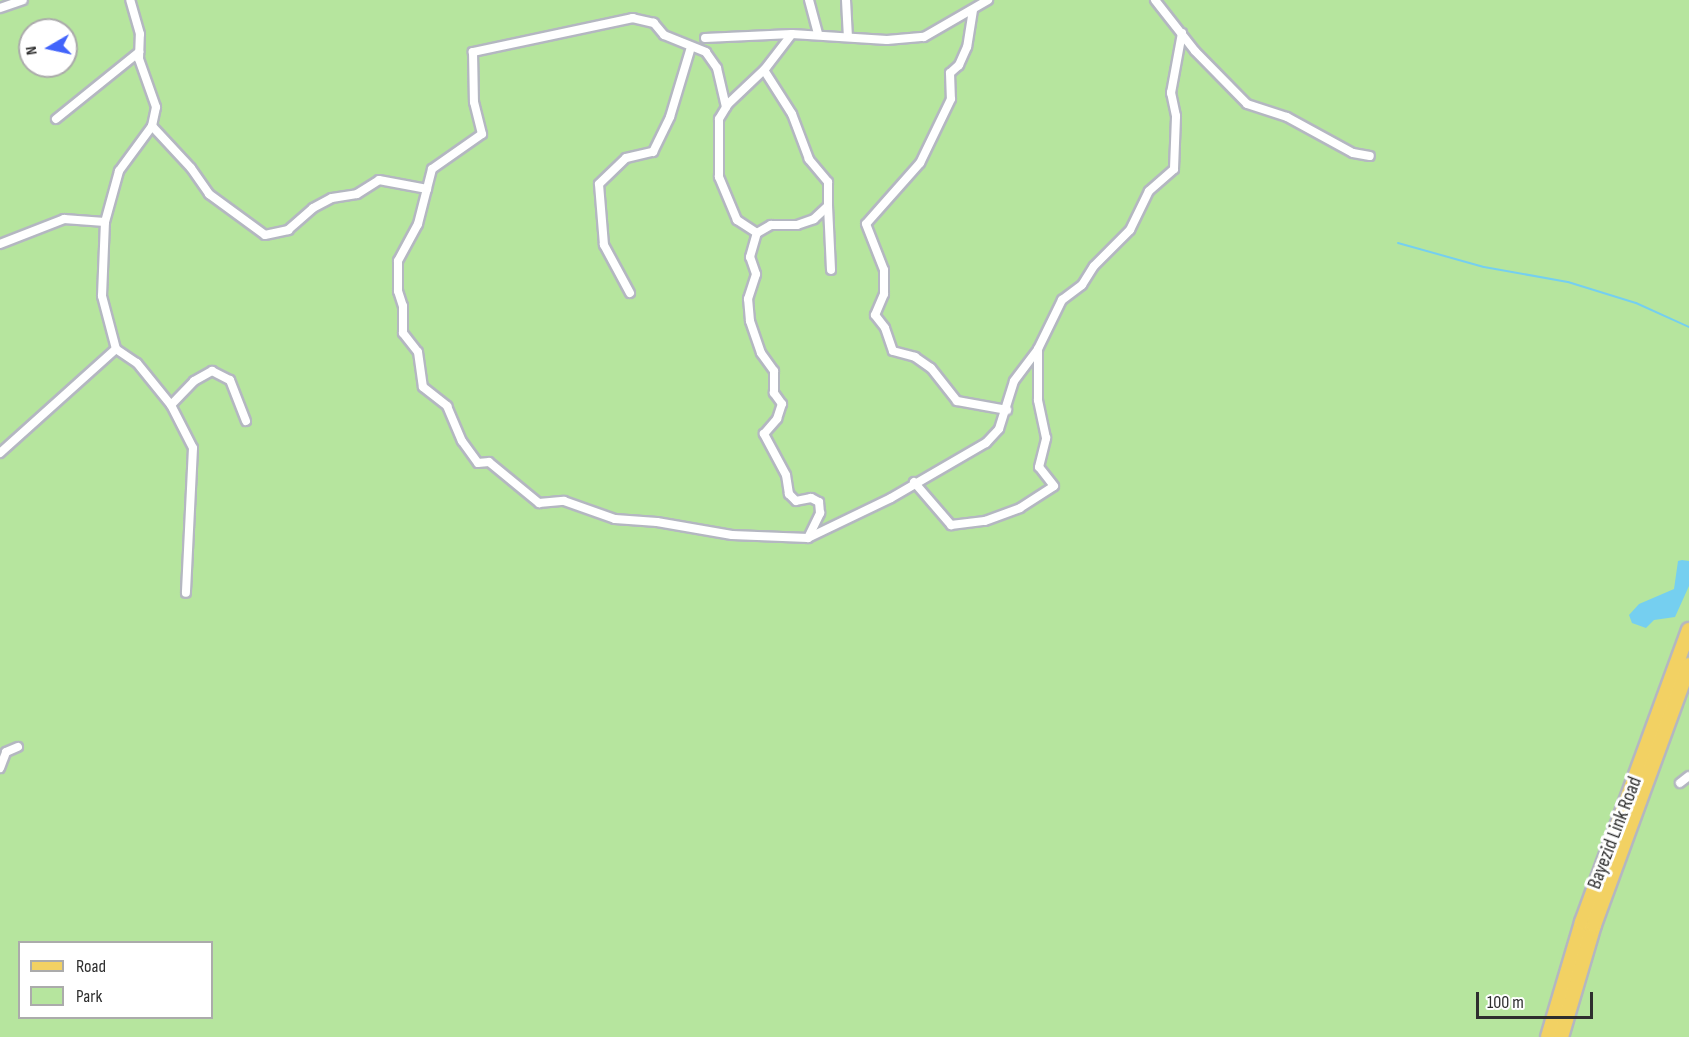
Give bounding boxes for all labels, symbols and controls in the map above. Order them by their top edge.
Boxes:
north arrow [18,18,78,78]
text: N [22,45,42,56]
street label: Bayezid Link Road [1583,773,1647,893]
legend [18,941,213,1019]
text: Road [76,956,106,977]
scale bar [1479,980,1596,1018]
text: Park [76,986,102,1007]
text: 100 m [1487,992,1524,1013]

